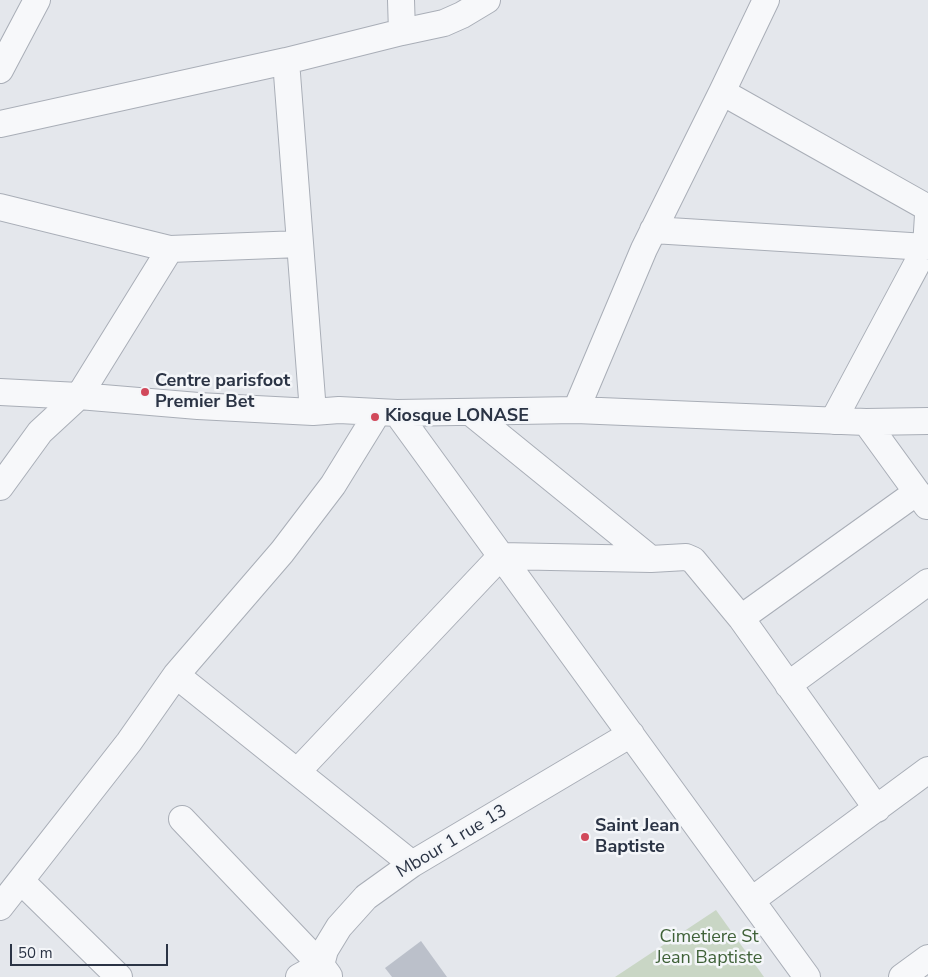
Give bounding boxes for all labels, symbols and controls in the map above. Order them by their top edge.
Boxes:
place label: Centre parisfoot Premier Bet [155,371,290,414]
marker: Centre parisfoot Premier Bet [139,386,151,398]
place label: Kiosque LONASE [385,406,529,428]
marker: Kiosque LONASE [369,411,381,423]
street label: Mbour 1 rue 13 [393,801,511,883]
place label: Saint Jean Baptiste [595,816,680,859]
marker: Saint Jean Baptiste [579,831,591,843]
park label: Cimetiere St Jean Baptiste [656,927,762,970]
scale bar [12,934,170,966]
text: 50 m [18,943,53,963]

